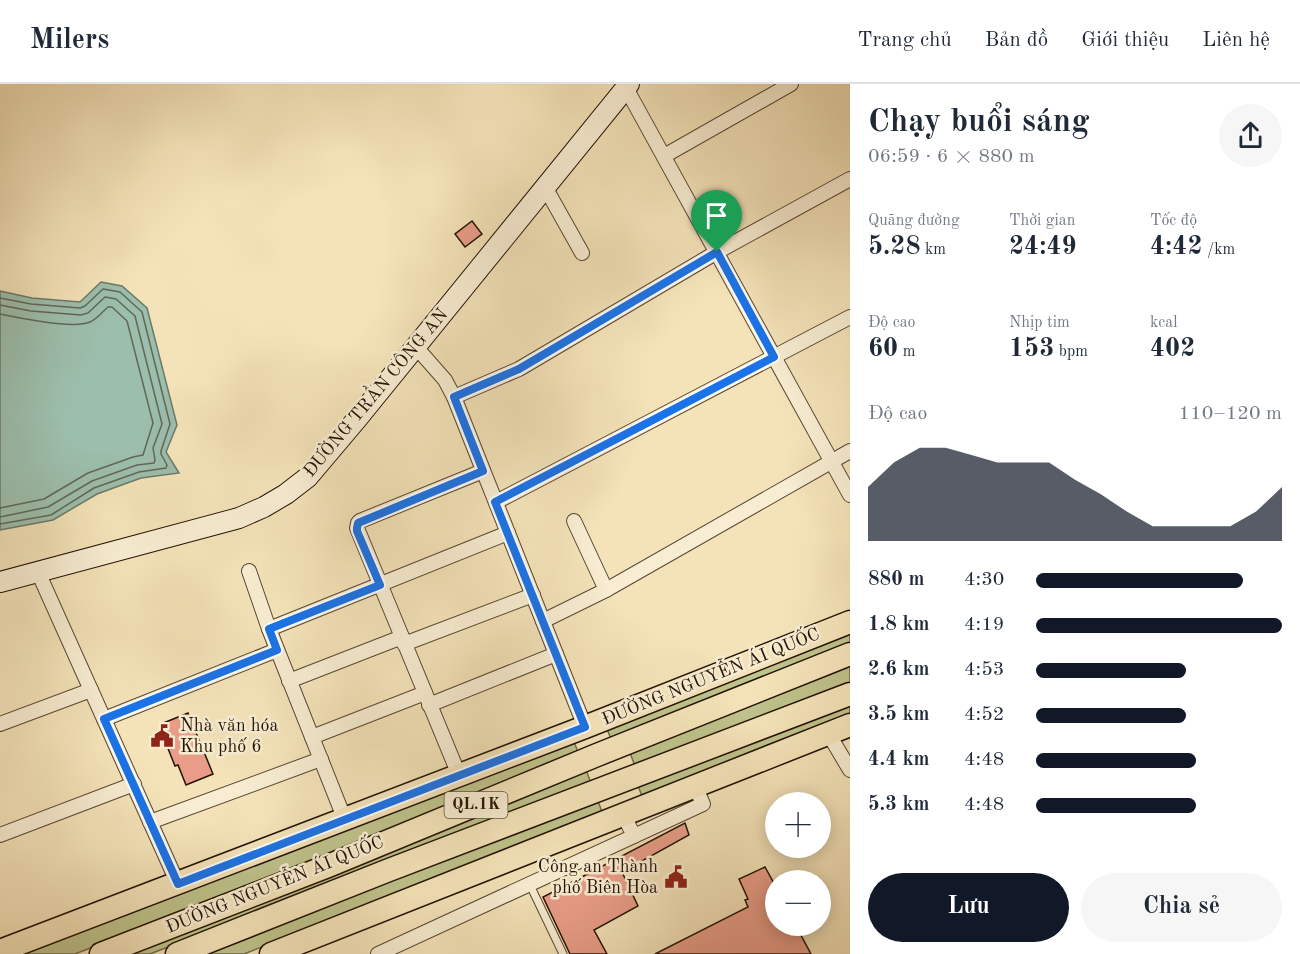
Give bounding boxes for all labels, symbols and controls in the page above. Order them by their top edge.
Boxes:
text: Milers [30,27,109,55]
text: Trang chủ [857,30,952,51]
text: Bản đồ [985,30,1048,51]
text: Giới thiệu [1081,30,1169,51]
text: Liên hệ [1202,30,1270,51]
button: share [1219,104,1282,167]
text: Chạy buổi sáng [868,106,1089,139]
text: 06:59 · 6 × 880 m [868,147,1035,167]
pin [691,190,742,252]
icon: arrive [700,199,733,232]
text: Quãng đường [868,213,960,229]
text: Thời gian [1009,213,1075,229]
text: Tốc độ [1150,213,1197,229]
text: 5.28 [868,234,921,260]
text: 24:49 [1009,234,1077,260]
text: 4:42 [1150,234,1203,260]
text: km [921,242,946,258]
text: /km [1203,242,1235,258]
street label: ĐƯỜNG TRẦN CÔNG AN [295,301,452,481]
text: Độ cao [868,315,916,331]
text: Nhịp tim [1009,315,1070,331]
text: kcal [1150,315,1178,331]
text: 60 [868,336,898,362]
text: 153 [1009,336,1054,362]
text: 402 [1150,336,1195,362]
text: m [898,344,915,360]
text: bpm [1054,344,1088,360]
text: Độ cao [868,404,927,424]
text: 110–120 m [1179,404,1282,424]
text: 880 m [868,570,924,590]
text: 4:30 [964,570,1004,590]
text: 1.8 km [868,615,930,635]
text: 4:19 [964,615,1004,635]
street label: ĐƯỜNG NGUYỄN ÁI QUỐC [597,618,822,729]
text: 2.6 km [868,660,930,680]
text: 4:53 [964,660,1004,680]
text: 3.5 km [868,705,930,725]
text: 4:52 [964,705,1004,725]
place label: Nhà văn hóa Khu phố 6 [180,717,278,756]
public building icon: Nhà văn hóa Khu phố 6 [149,723,175,749]
text: 4.4 km [868,750,930,770]
text: 4:48 [964,750,1004,770]
road number: QL.1K [444,792,508,818]
map controls [765,792,831,936]
button: + [765,792,831,858]
text: 5.3 km [868,795,930,815]
text: 4:48 [964,795,1004,815]
street label: ĐƯỜNG NGUYỄN ÁI QUỐC [161,826,386,937]
place label: Công an Thành phố Biên Hòa [538,858,658,897]
public building icon: Công an Thành phố Biên Hòa [663,864,689,890]
button: − [765,870,831,936]
button: Lưu [868,873,1069,942]
button: Chia sẻ [1081,873,1282,942]

